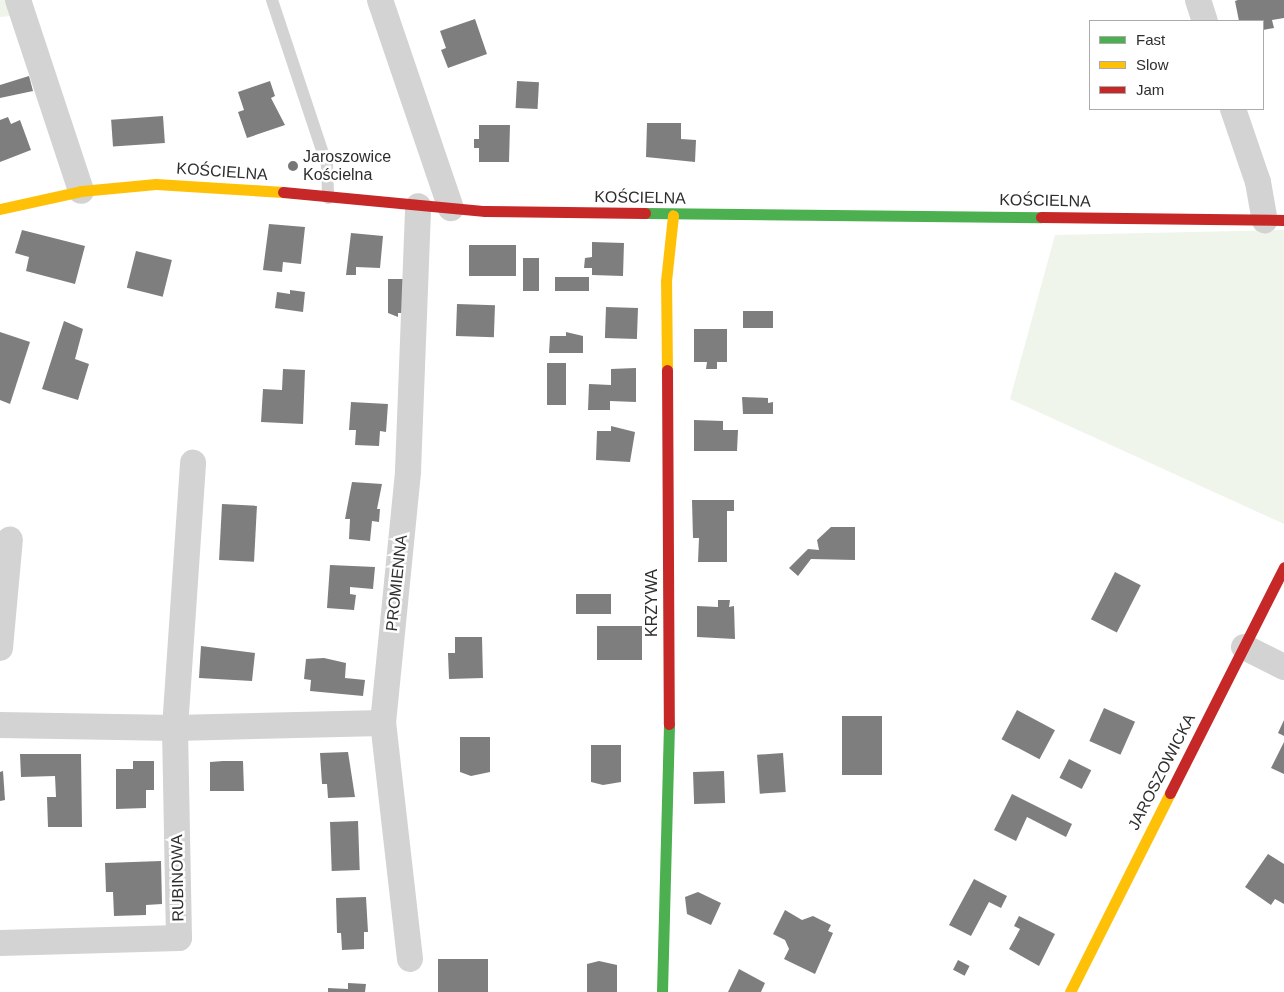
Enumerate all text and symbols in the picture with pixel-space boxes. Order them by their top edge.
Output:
legend [1089,20,1264,110]
text: Fast [1136,31,1165,48]
text: Slow [1136,56,1169,73]
text: Jam [1136,81,1164,98]
place label: Jaroszowice Kościelna [303,147,391,185]
street label: KOŚCIELNA [176,159,268,185]
marker: Jaroszowice Kościelna [287,160,299,172]
street label: KOŚCIELNA [594,188,686,208]
street label: KOŚCIELNA [999,191,1091,211]
street label: PROMIENNA [382,534,412,632]
street label: KRZYWA [642,569,662,637]
street label: JAROSZOWICKA [1124,711,1200,833]
street label: RUBINOWA [168,834,188,922]

